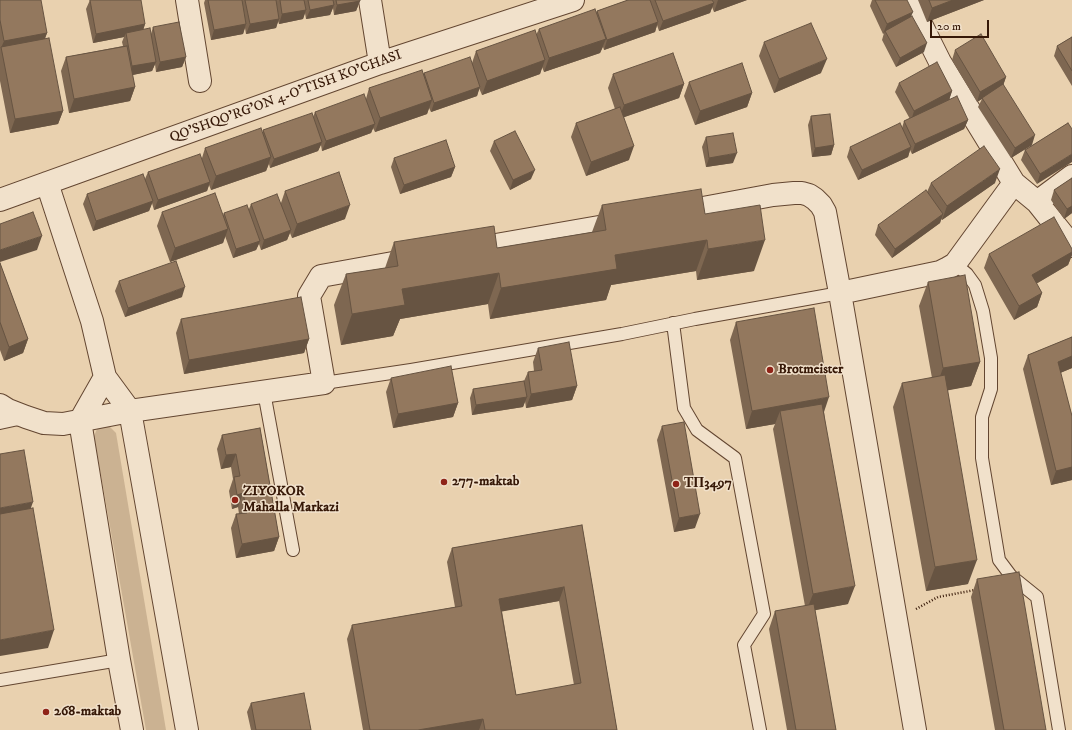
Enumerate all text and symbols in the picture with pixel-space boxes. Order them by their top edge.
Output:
scale bar [932,12,991,38]
text: 20 m [937,19,961,34]
street label: QO'SHQO'RG'ON 4-O'TISH KO'CHASI [168,47,404,147]
place label: Brotmeister [778,362,843,378]
marker: Brotmeister [765,365,775,375]
place label: 277-maktab [452,474,519,490]
place label: ТП3497 [684,476,732,492]
marker: 277-maktab [439,477,449,487]
marker: ТП3497 [671,479,681,489]
place label: ZIYOKOR Mahalla Markazi [243,484,339,516]
marker: ZIYOKOR Mahalla Markazi [230,495,240,505]
place label: 268-maktab [54,704,121,720]
marker: 268-maktab [41,707,51,717]

